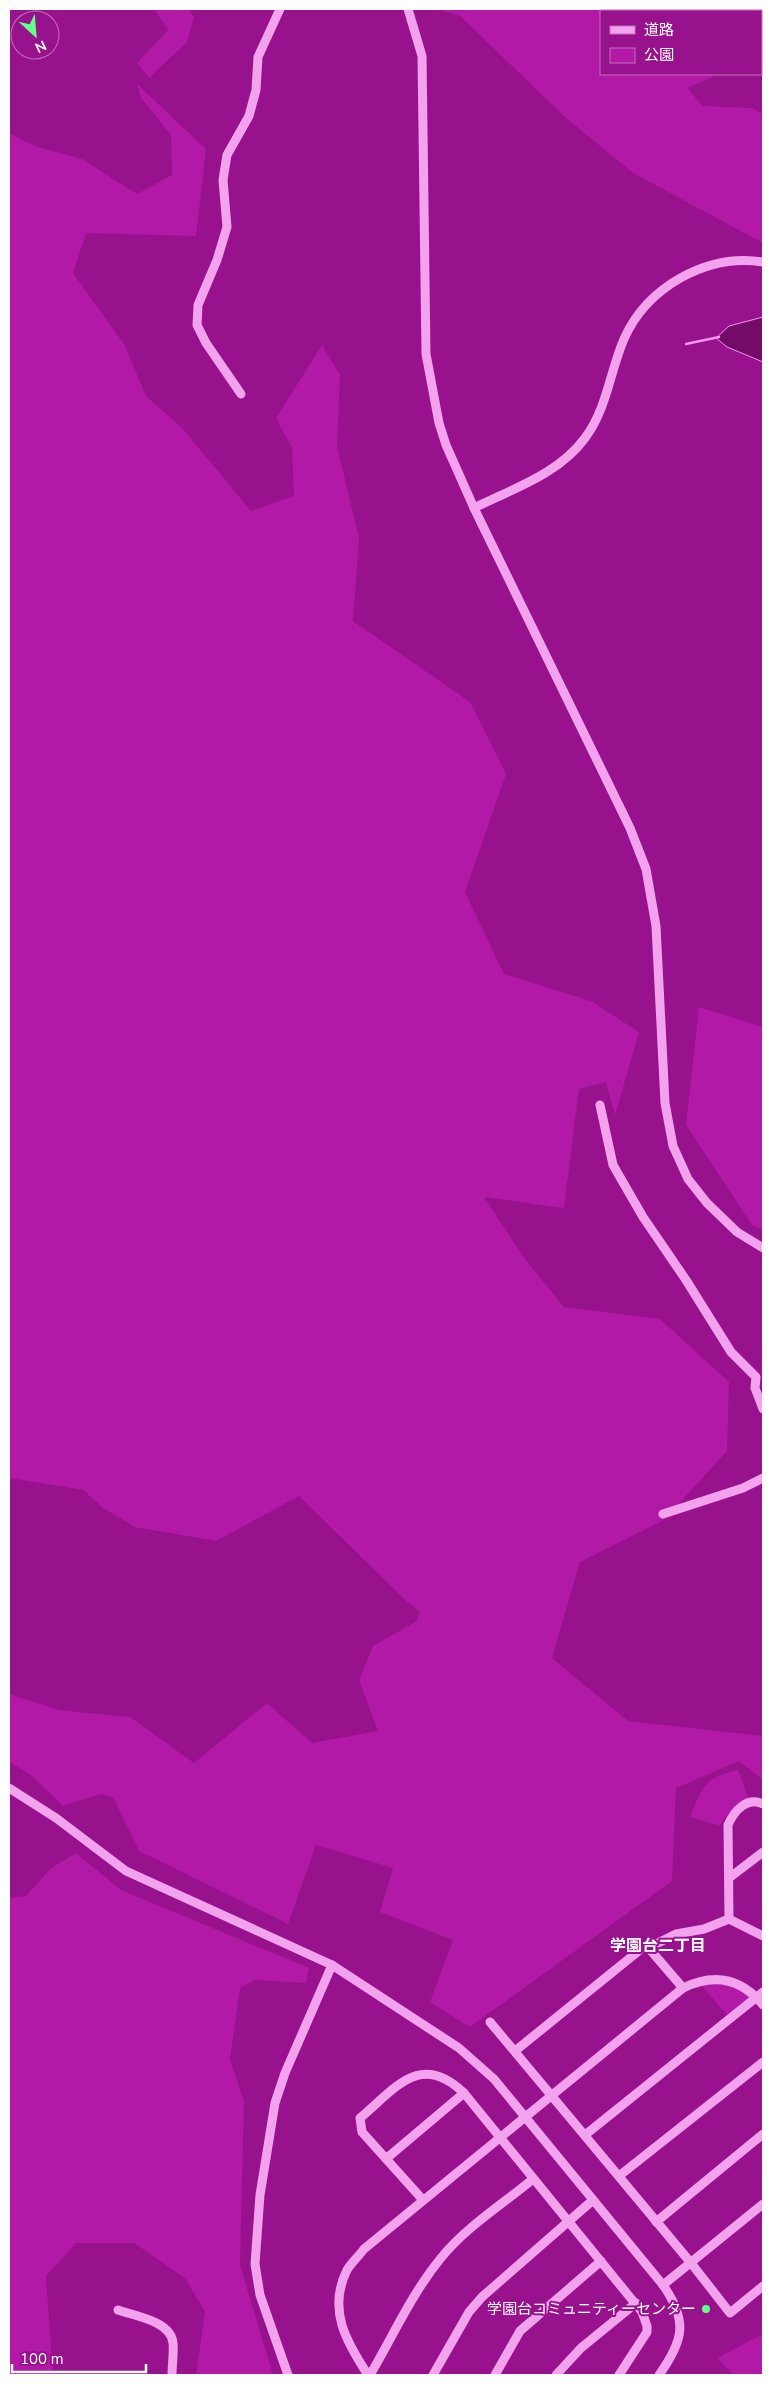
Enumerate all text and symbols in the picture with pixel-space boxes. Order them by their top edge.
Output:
north arrow [10,10,60,60]
legend [600,10,762,75]
text: 道路 [644,20,674,40]
text: N [32,35,49,57]
text: 公園 [644,45,674,65]
district label: 学園台二丁目 [610,1935,706,1957]
place label: 学園台コミュニティーセンター [487,2299,696,2319]
marker: 学園台コミュニティーセンター [700,2303,712,2315]
scale bar [12,2342,146,2374]
text: 100 m [20,2349,64,2369]

